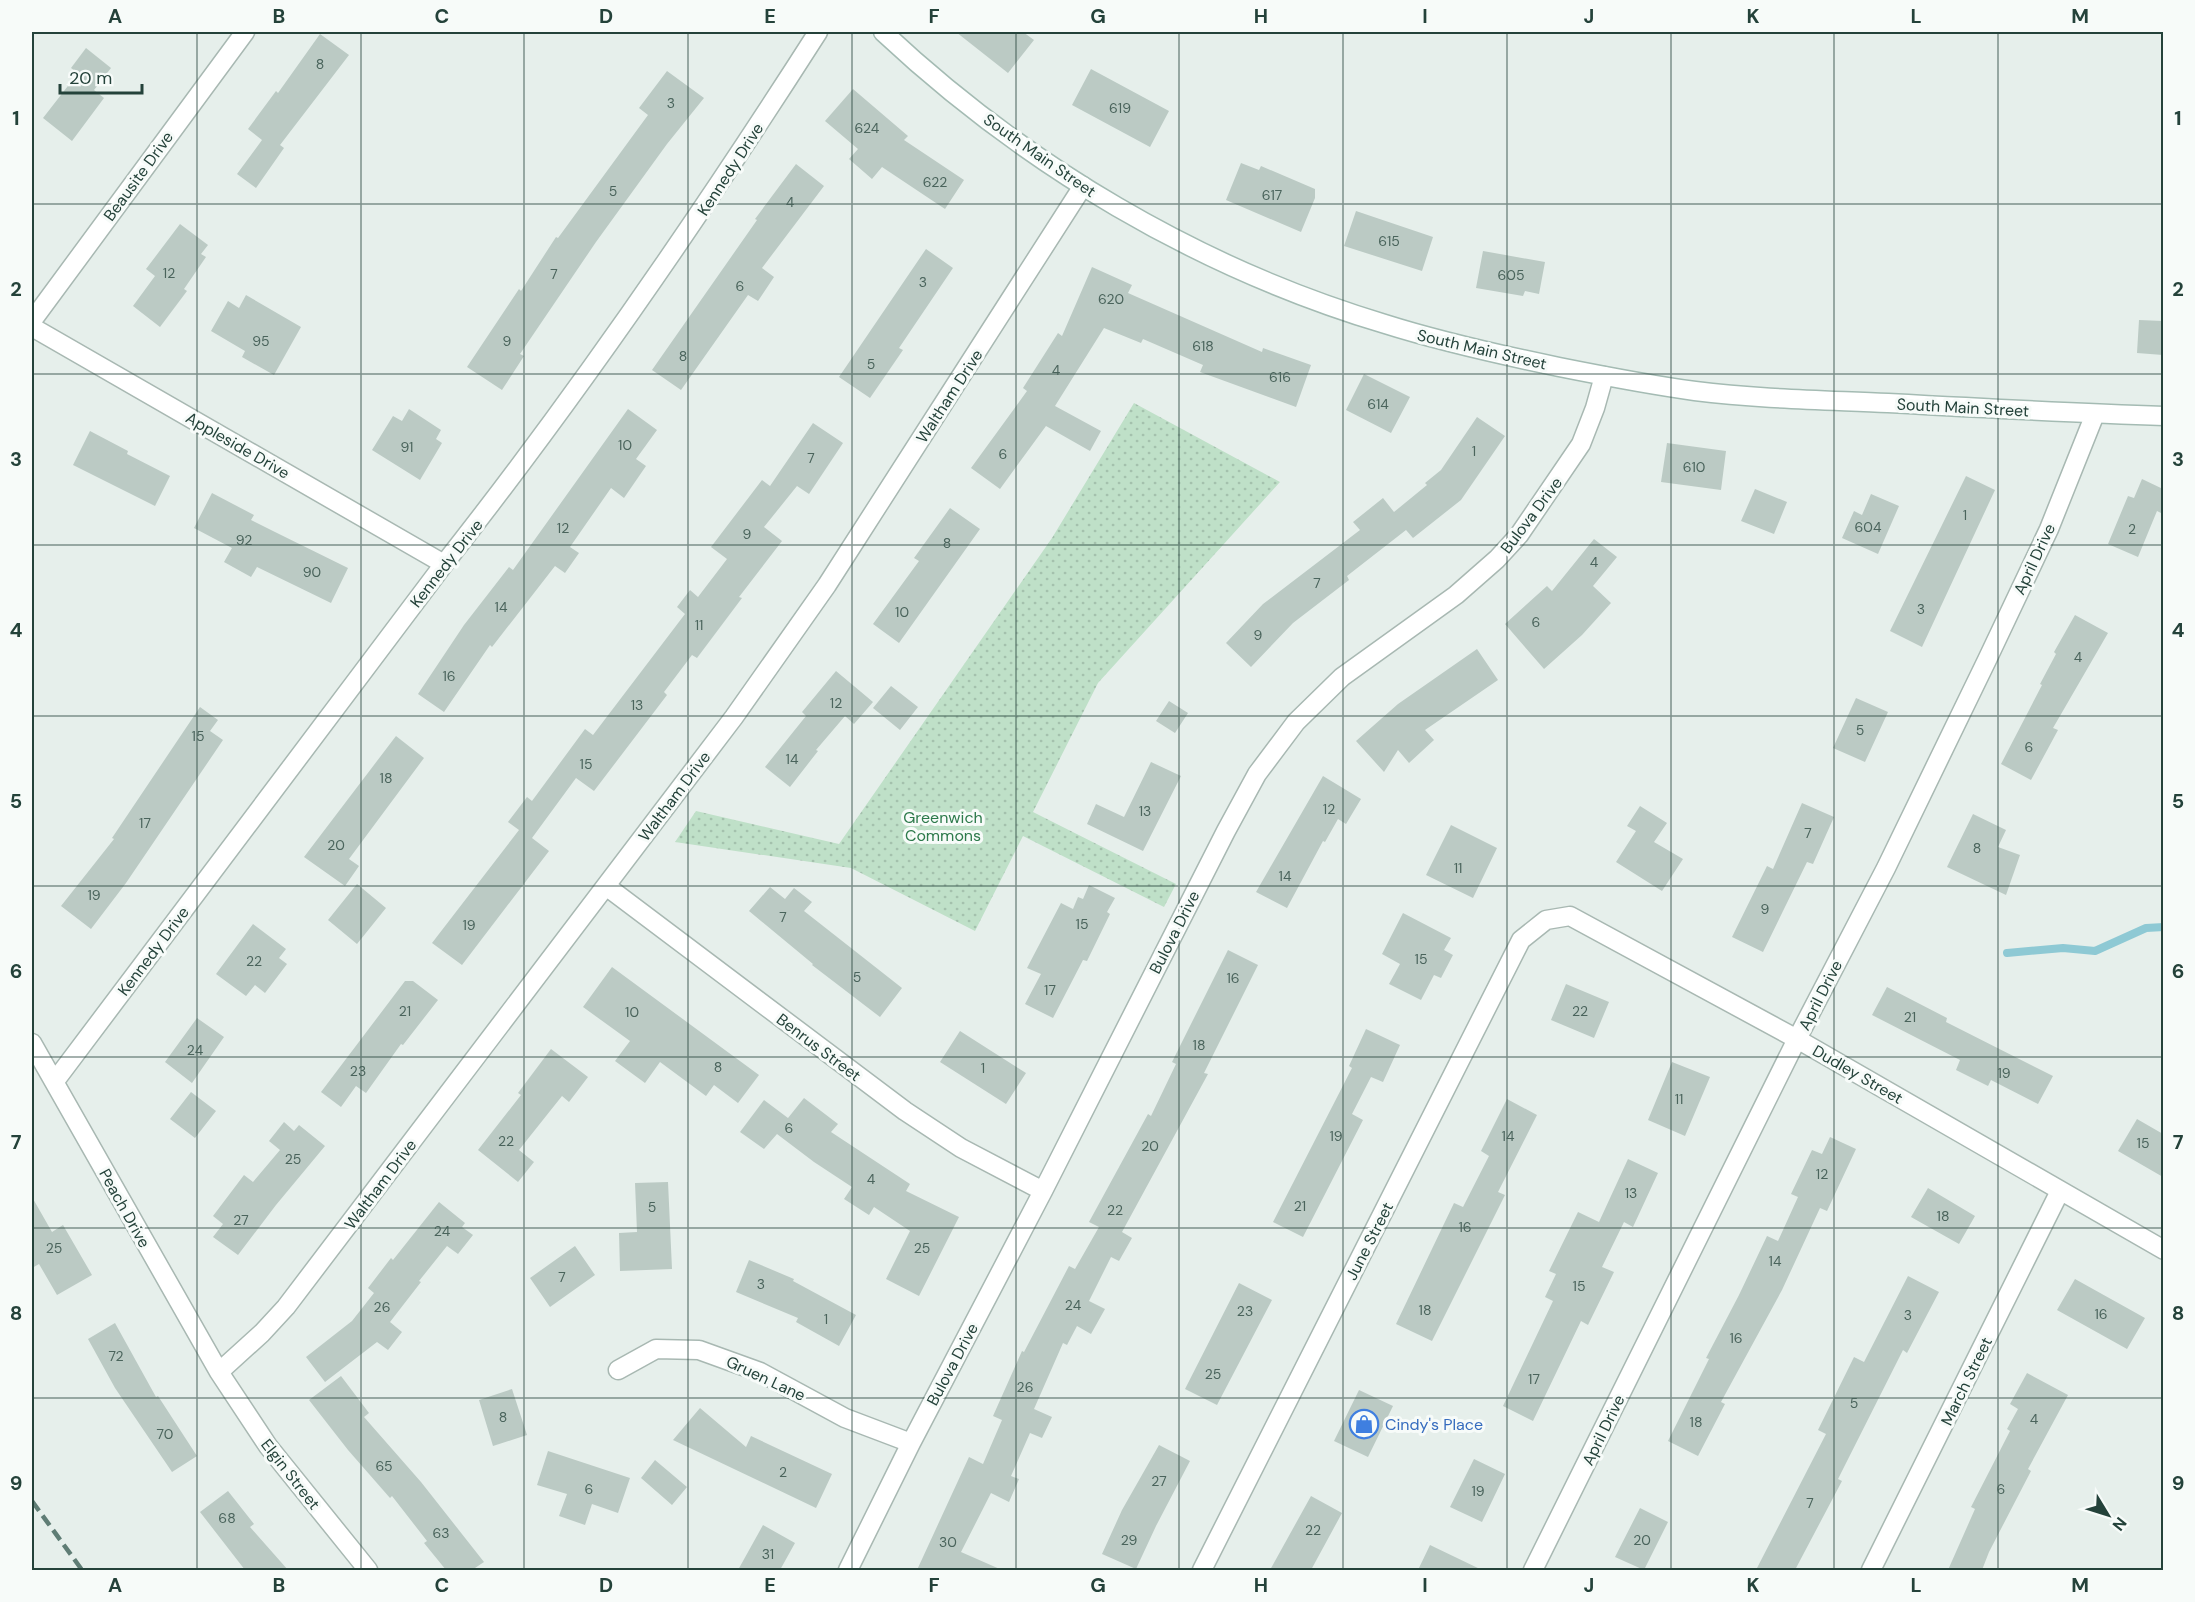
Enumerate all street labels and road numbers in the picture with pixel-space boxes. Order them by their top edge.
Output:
street label: South Main Street [979,109,1100,202]
street label: Kennedy Drive [693,119,768,220]
street label: Beausite Drive [99,127,178,225]
street label: South Main Street [1415,324,1549,375]
street label: Waltham Drive [911,345,988,447]
street label: South Main Street [1896,394,2030,421]
street label: Appleside Drive [182,407,293,484]
street label: Bulova Drive [1496,473,1567,558]
street label: Kennedy Drive [405,515,487,612]
street label: April Drive [2009,520,2060,598]
street label: Waltham Drive [634,747,715,846]
street label: Bulova Drive [1145,887,1204,977]
street label: Kennedy Drive [113,902,194,1000]
street label: April Drive [1794,957,1847,1034]
street label: Benrus Street [772,1009,865,1086]
street label: Dudley Street [1809,1040,1907,1109]
street label: Waltham Drive [340,1135,421,1234]
street label: Peach Drive [94,1165,155,1251]
street label: June Street [1341,1199,1398,1284]
street label: Bulova Drive [922,1319,983,1409]
street label: March Street [1936,1334,1997,1429]
street label: Gruen Lane [723,1351,809,1406]
street label: April Drive [1577,1391,1630,1469]
street label: Elgin Street [256,1435,325,1514]

